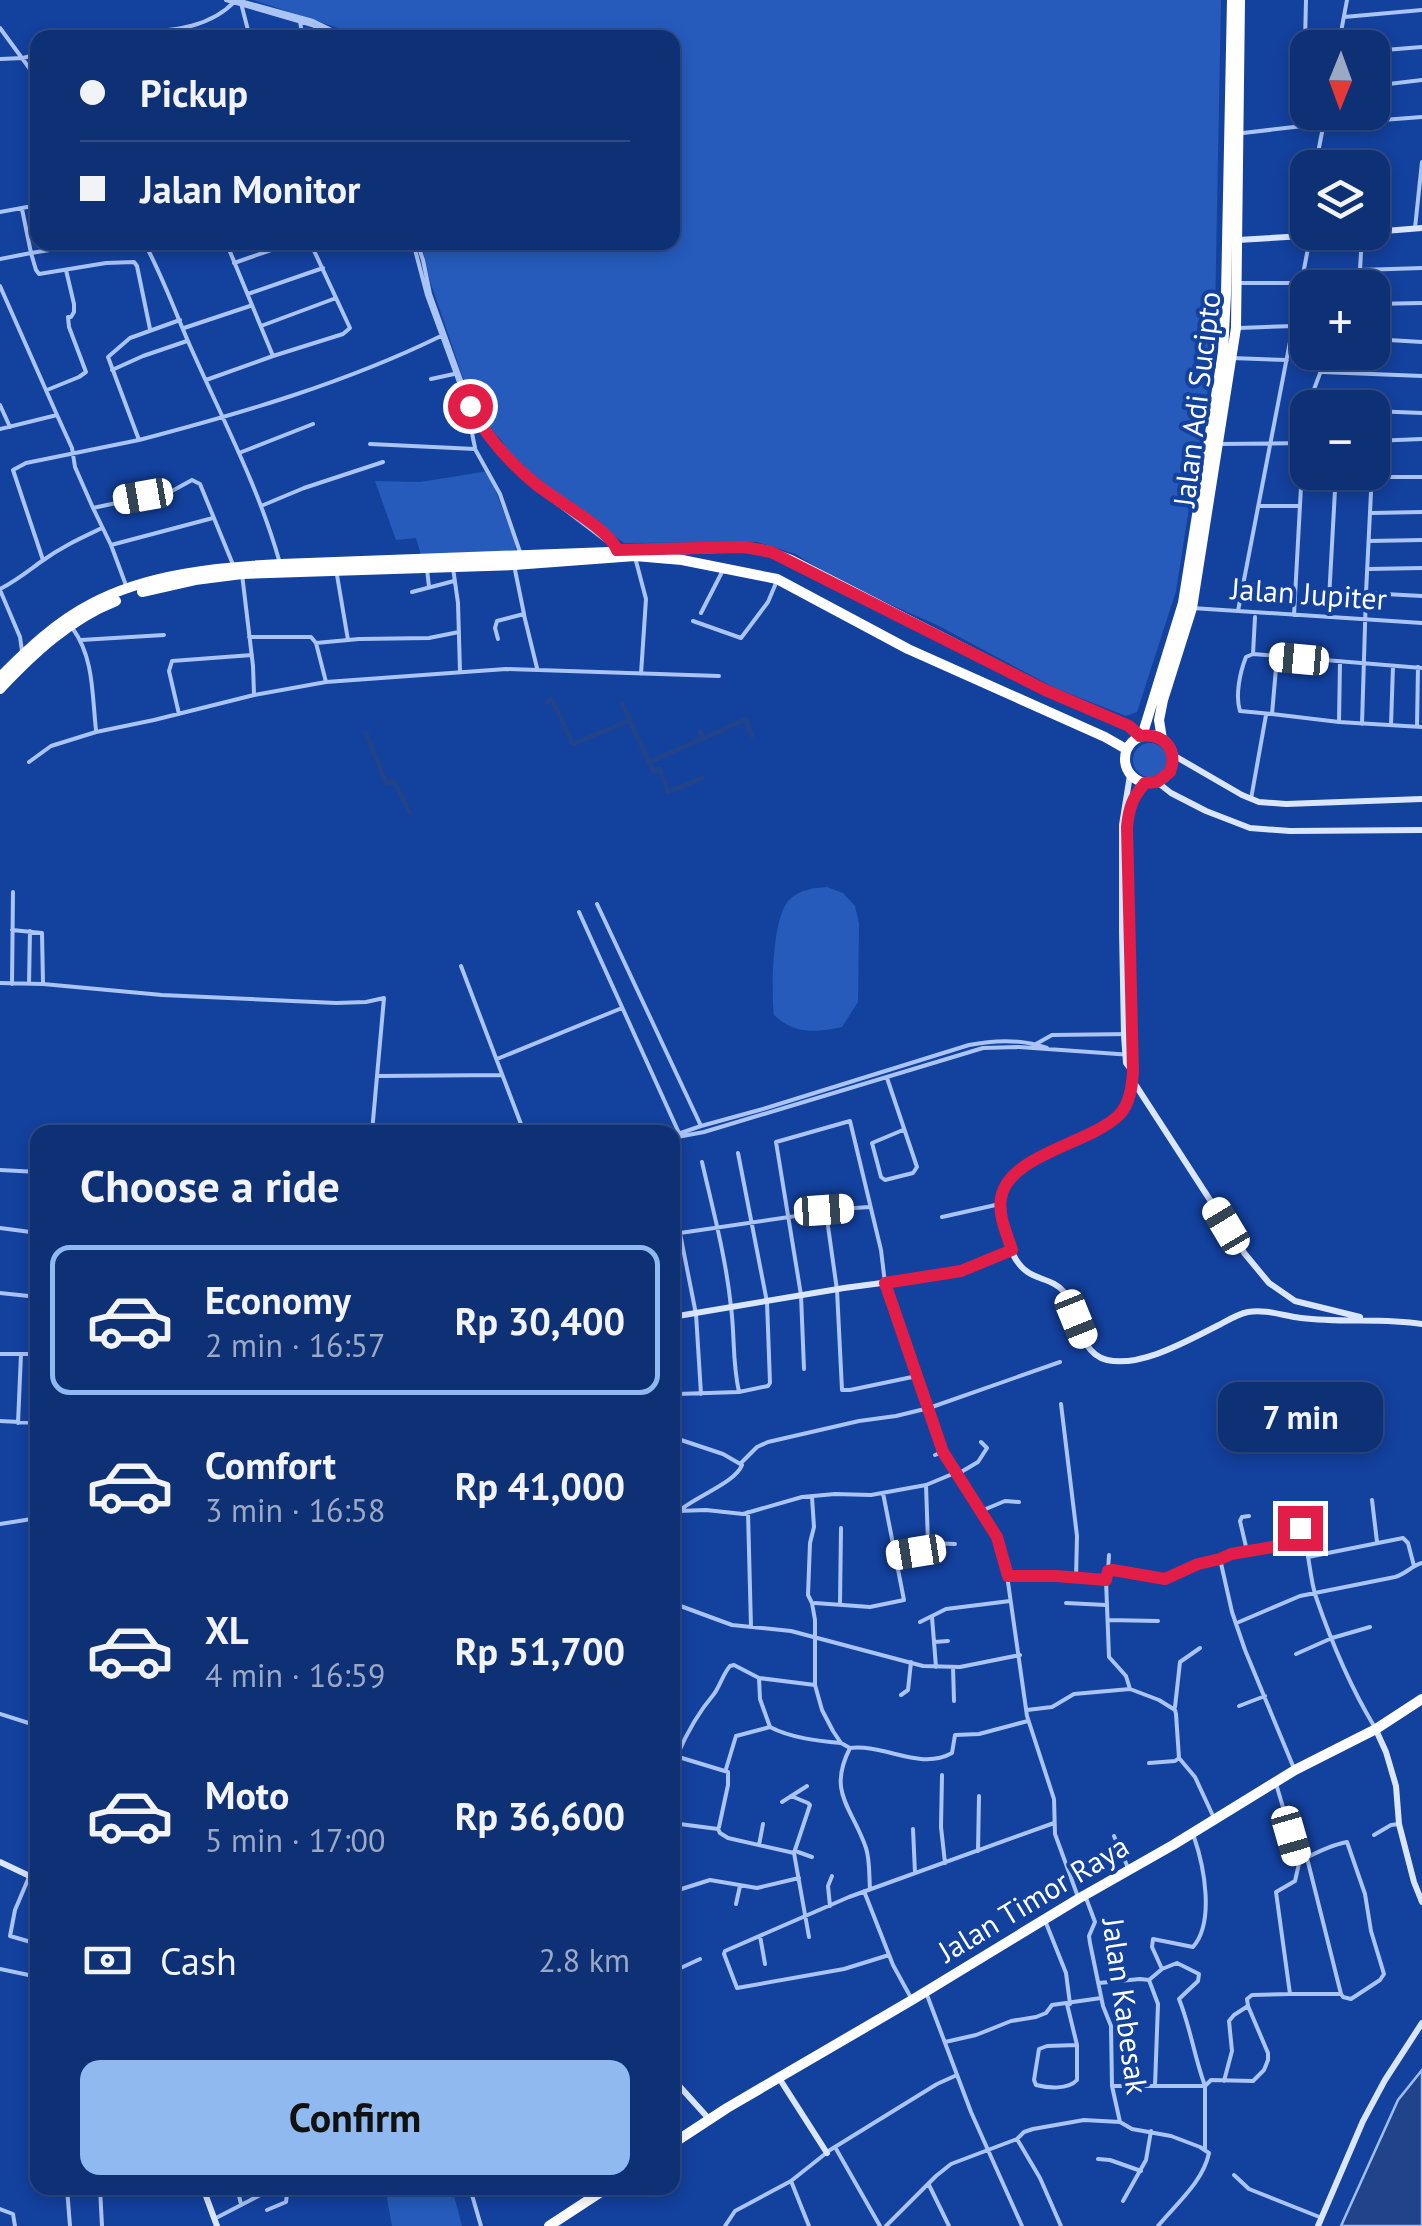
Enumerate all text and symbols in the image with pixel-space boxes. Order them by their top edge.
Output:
north arrow [1290,30,1390,130]
map controls [1290,30,1390,490]
text: Pickup [140,68,248,117]
button: layers [1290,150,1390,250]
text: Jalan Monitor [140,164,360,213]
button: + [1290,270,1390,370]
street label: Jalan Adi Sucipto [1163,289,1229,511]
route start [448,384,493,429]
button: − [1290,390,1390,490]
car [111,476,175,516]
street label: Jalan Jupiter [1228,568,1388,618]
car [1268,641,1330,677]
text: Choose a ride [80,1156,340,1214]
car [793,1193,855,1227]
car [1198,1193,1254,1259]
icon: car [85,1275,175,1365]
text: Economy [205,1275,351,1324]
car [1051,1286,1101,1352]
text: Rp 30,400 [455,1296,625,1345]
text: 2 min · 16:57 [205,1324,385,1366]
callout: 7 min [1218,1383,1382,1453]
text: 7 min [1262,1396,1339,1438]
icon: car [85,1440,175,1530]
text: Comfort [205,1440,336,1489]
text: Rp 41,000 [455,1461,625,1510]
text: 3 min · 16:58 [205,1489,385,1531]
route end [1278,1506,1323,1551]
car [884,1532,948,1572]
icon: car [85,1605,175,1695]
text: XL [205,1605,249,1654]
text: Rp 51,700 [455,1626,625,1675]
text: 4 min · 16:59 [205,1654,385,1696]
icon: car [85,1770,175,1860]
text: Moto [205,1770,289,1819]
text: Rp 36,600 [455,1791,625,1840]
car [1268,1803,1314,1869]
text: 5 min · 17:00 [205,1819,385,1861]
street label: Jalan Timor Raya [929,1826,1135,1971]
street label: Jalan Kabesak [1094,1913,1158,2097]
icon: cash [80,1933,135,1988]
text: Cash [160,1936,237,1985]
text: 2.8 km [538,1939,630,1981]
button: Confirm [80,2060,630,2175]

